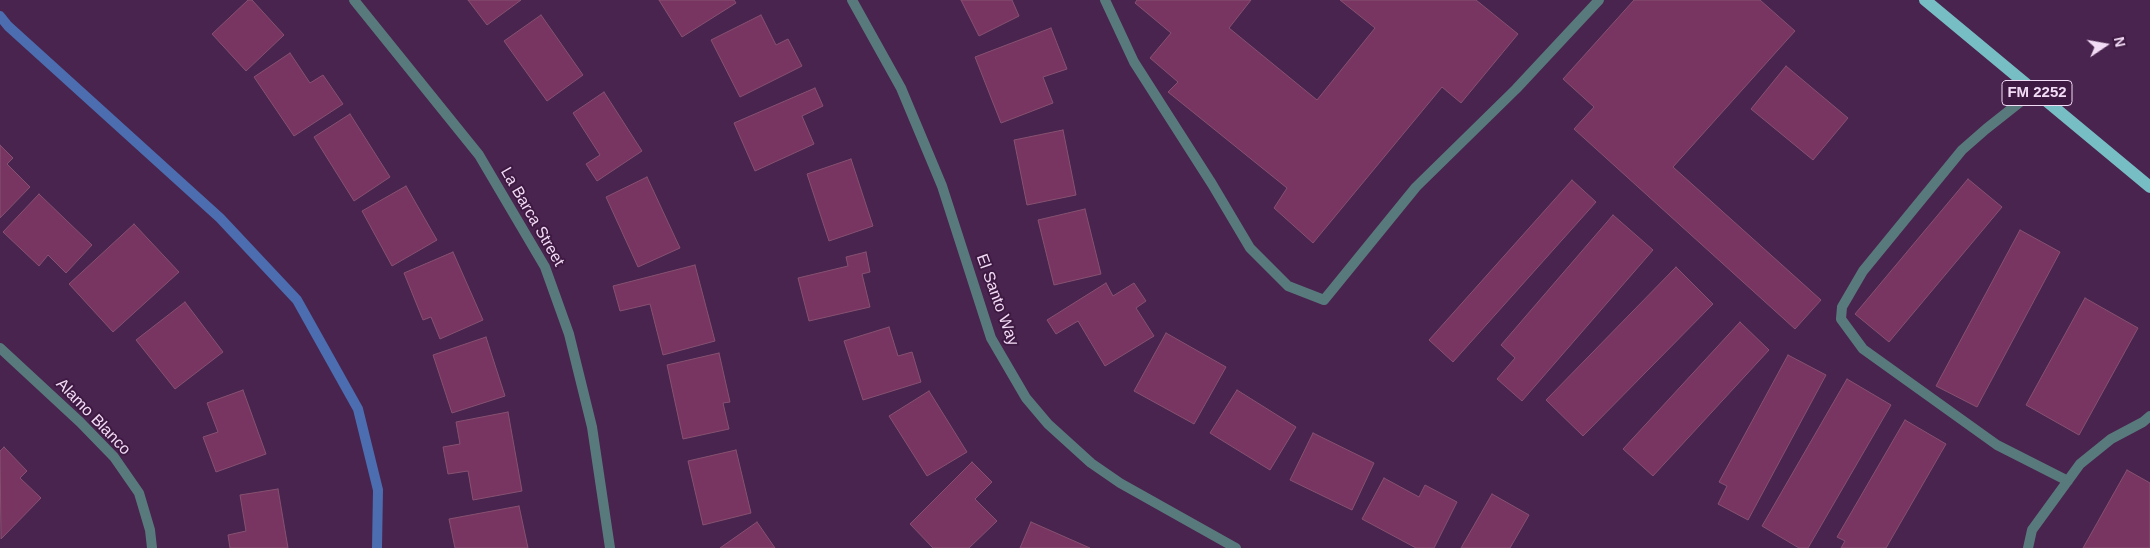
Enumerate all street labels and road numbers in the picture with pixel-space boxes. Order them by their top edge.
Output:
road number: FM 2252 [2002,80,2072,106]
street label: La Barca Street [496,164,568,270]
street label: El Santo Way [972,251,1022,349]
street label: Alamo Blanco [52,375,134,459]

